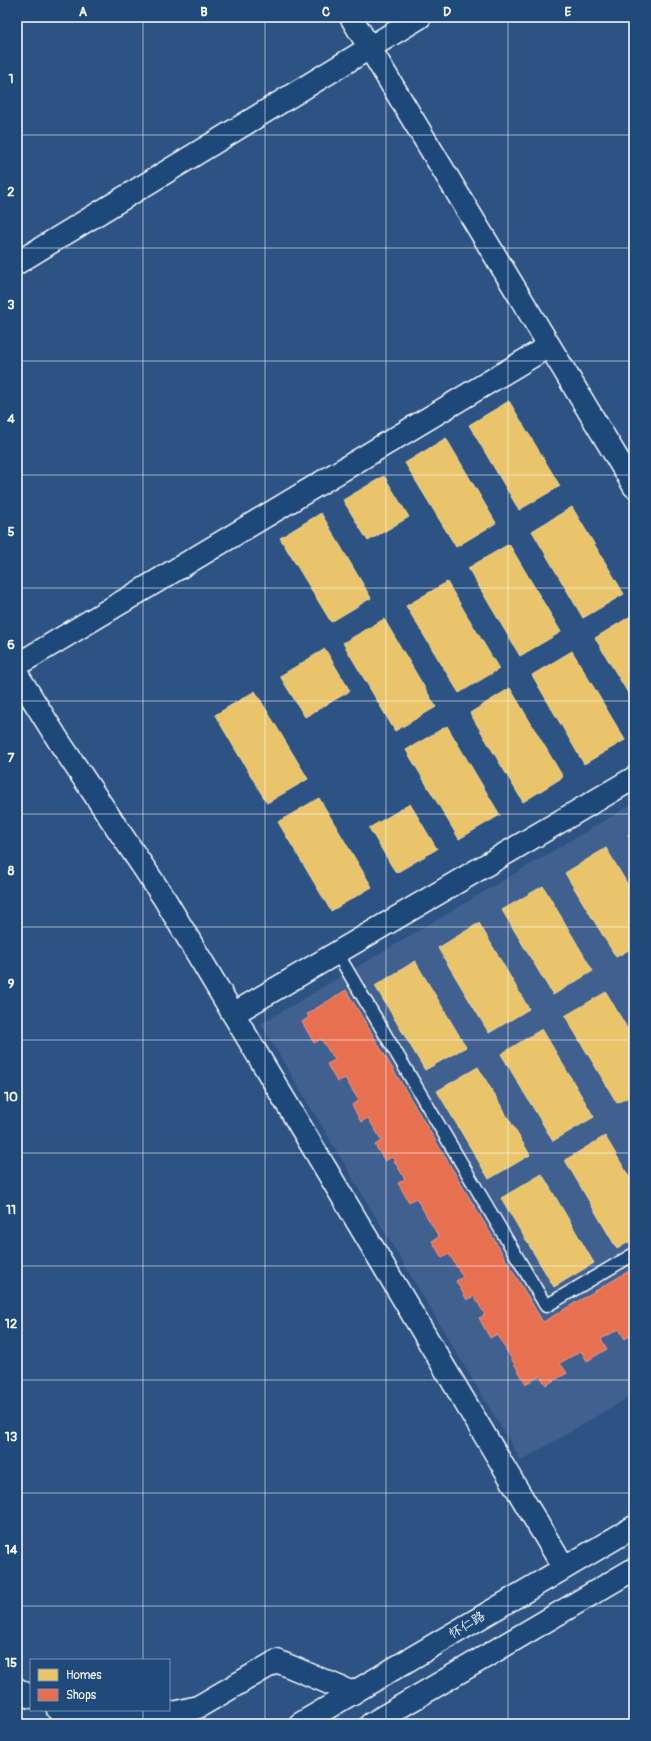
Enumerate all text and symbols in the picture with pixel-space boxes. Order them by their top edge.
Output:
text: A [79,4,88,20]
text: B [200,4,208,20]
text: C [322,4,330,20]
text: D [443,4,451,20]
text: E [565,4,572,20]
text: 1 [8,71,14,87]
text: 2 [7,184,15,200]
text: 3 [7,297,15,313]
text: 4 [7,411,15,427]
text: 5 [7,524,15,540]
text: 6 [7,637,15,653]
text: 7 [8,750,15,766]
text: 8 [8,863,15,879]
text: 9 [8,976,15,992]
text: 10 [4,1089,18,1105]
text: 11 [6,1202,16,1218]
text: 12 [5,1316,17,1332]
text: 13 [5,1429,17,1445]
text: 14 [5,1542,18,1558]
street label: 怀仁路 [446,1608,488,1642]
text: 15 [5,1655,17,1671]
legend [30,1659,170,1711]
text: Homes [66,1668,102,1683]
text: Shops [66,1688,97,1703]

